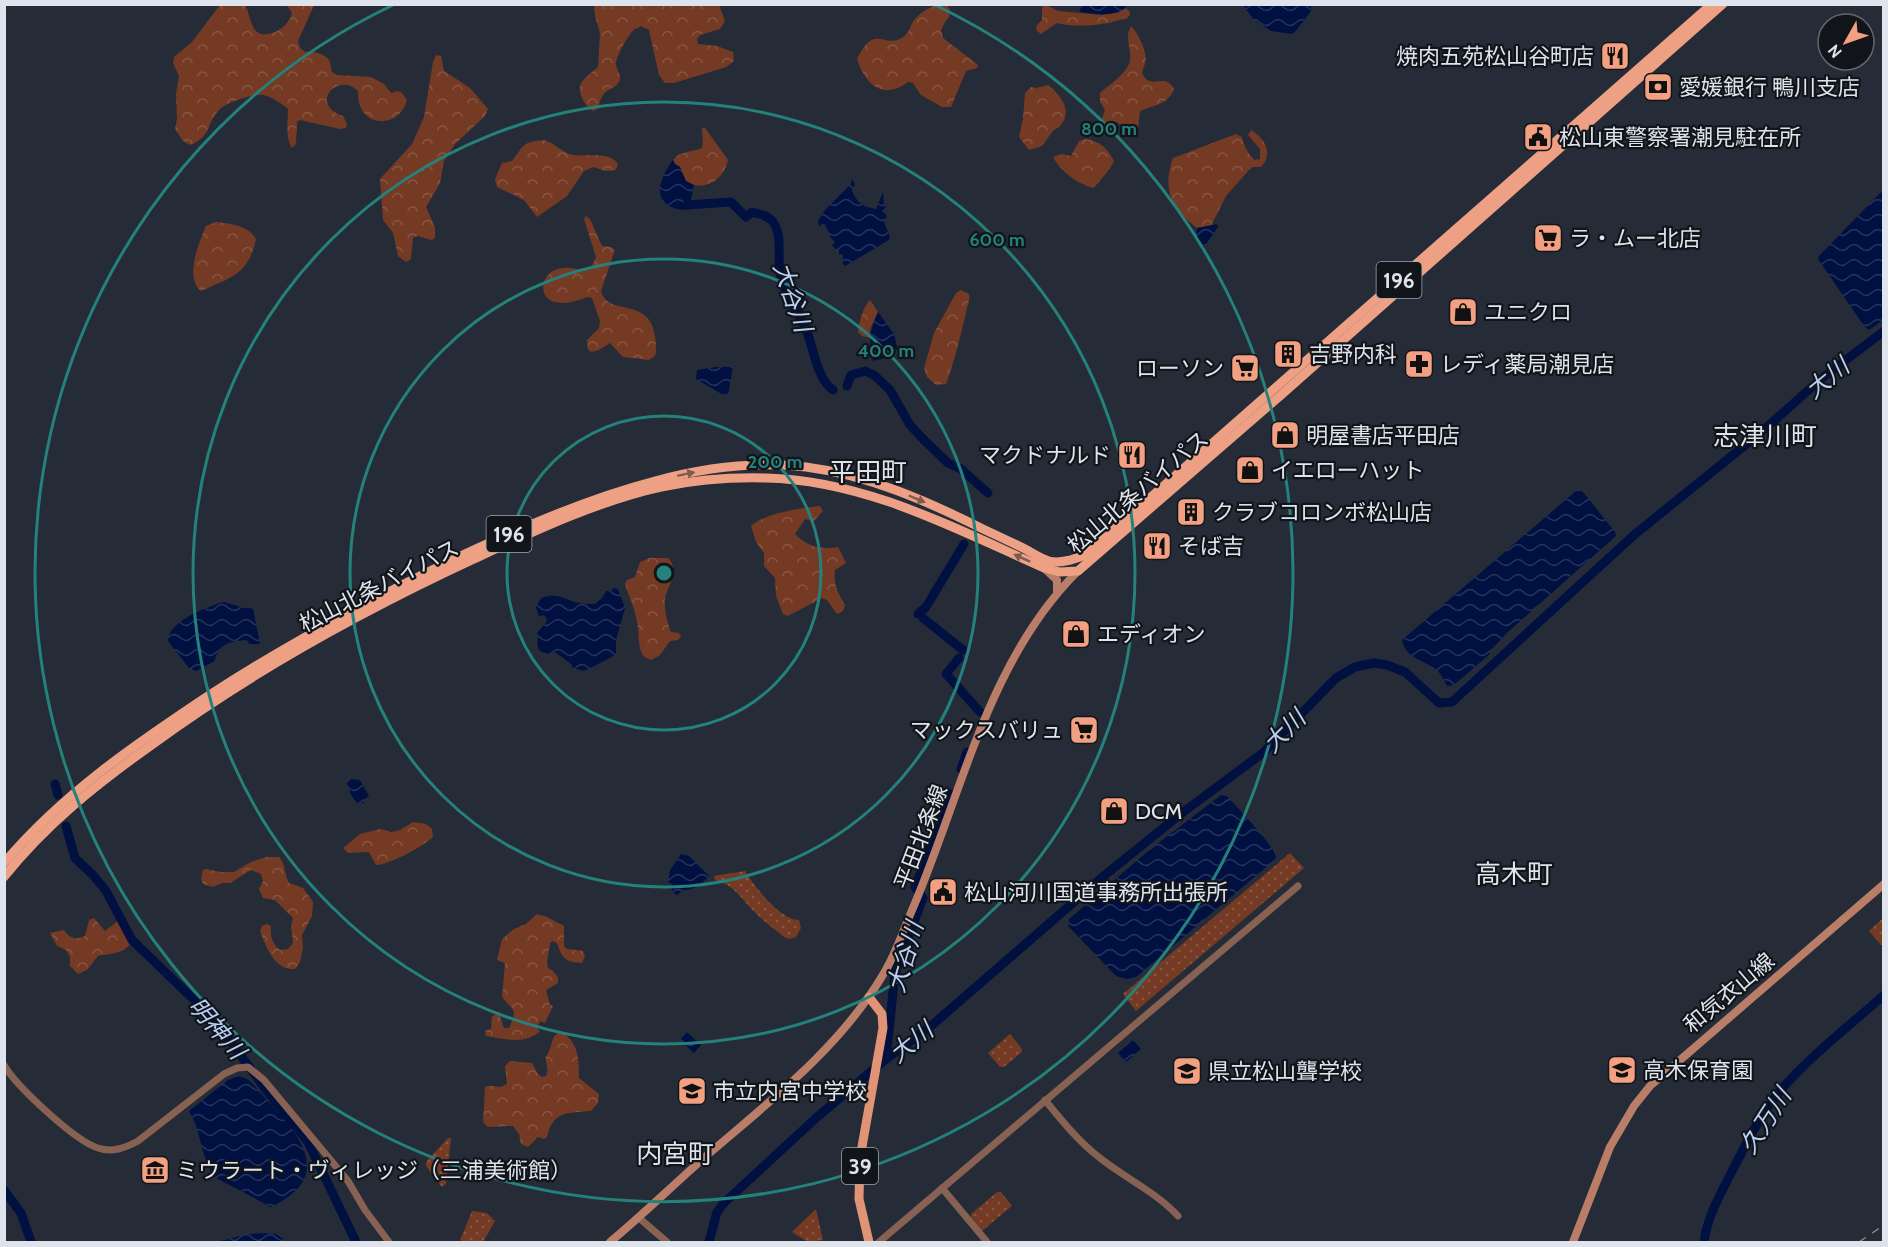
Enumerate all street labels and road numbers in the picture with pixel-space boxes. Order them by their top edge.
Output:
road number: 196 [1376,262,1422,298]
street label: 松山北条バイパス [1062,425,1214,559]
road number: 196 [486,516,532,552]
street label: 松山北条バイパス [295,534,463,638]
street label: 平田北条線 [889,781,953,893]
street label: 和気衣山線 [1678,947,1780,1039]
road number: 39 [842,1148,878,1184]

